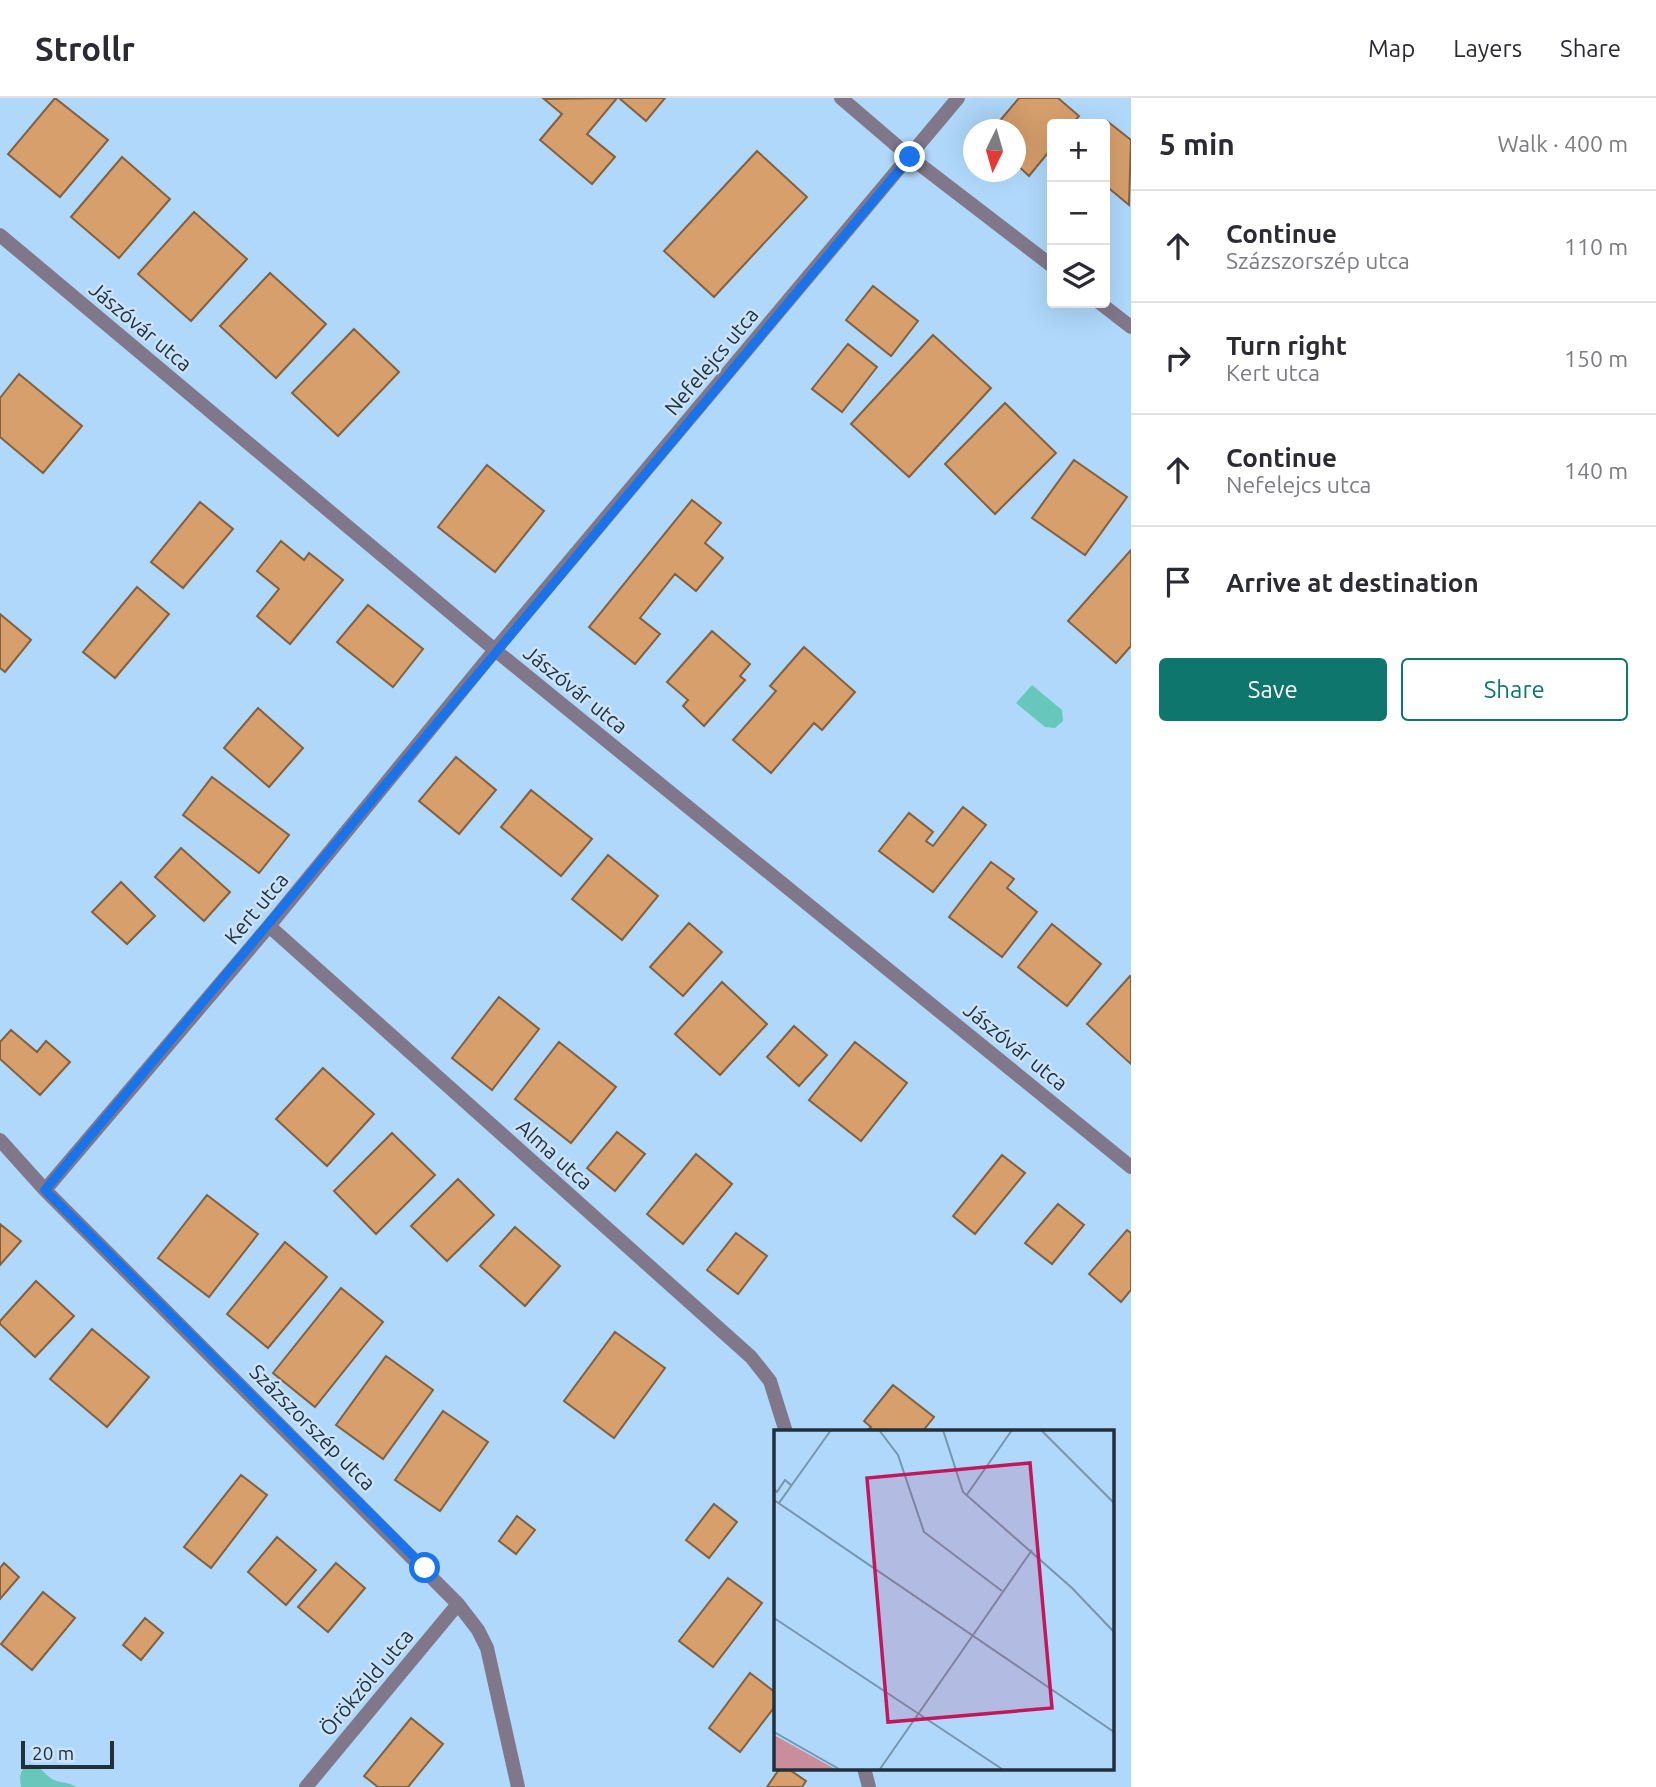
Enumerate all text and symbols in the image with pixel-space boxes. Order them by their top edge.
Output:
text: Strollr [35,30,135,67]
text: Map [1368,35,1415,62]
text: Layers [1453,35,1522,62]
text: Share [1560,35,1621,62]
north arrow [963,119,1026,182]
map controls [1047,119,1110,308]
button: + [1047,119,1110,182]
text: 5 min [1159,127,1235,161]
text: Walk · 400 m [1497,131,1628,156]
route end [894,141,925,172]
button: − [1047,182,1110,245]
text: Continue [1226,219,1337,248]
icon: ahead [1159,227,1197,265]
text: 110 m [1564,234,1628,259]
button: layers [1047,245,1110,308]
text: Százszorszép utca [1226,248,1410,273]
street label: Jászóvár utca [85,276,197,376]
street label: Nefelejcs utca [659,302,763,420]
text: Turn right [1226,331,1347,360]
icon: right [1159,339,1197,377]
text: 150 m [1564,346,1628,371]
text: Kert utca [1226,360,1320,385]
text: Continue [1226,443,1337,472]
icon: ahead [1159,451,1197,489]
text: 140 m [1564,458,1628,483]
text: Nefelejcs utca [1226,472,1371,497]
icon: arrive [1159,563,1197,601]
text: Arrive at destination [1226,568,1479,597]
street label: Jászóvár utca [519,640,633,738]
button: Save [1159,658,1387,721]
button: Share [1401,658,1628,721]
street label: Kert utca [219,867,293,949]
street label: Jászóvár utca [959,997,1073,1095]
street label: Alma utca [512,1114,598,1194]
street label: Százszorszép utca [245,1359,381,1495]
inset map [774,1430,1114,1770]
route start [409,1552,440,1583]
street label: Örökzöld utca [314,1624,418,1740]
scale bar [21,1738,114,1770]
text: 20 m [32,1742,74,1764]

